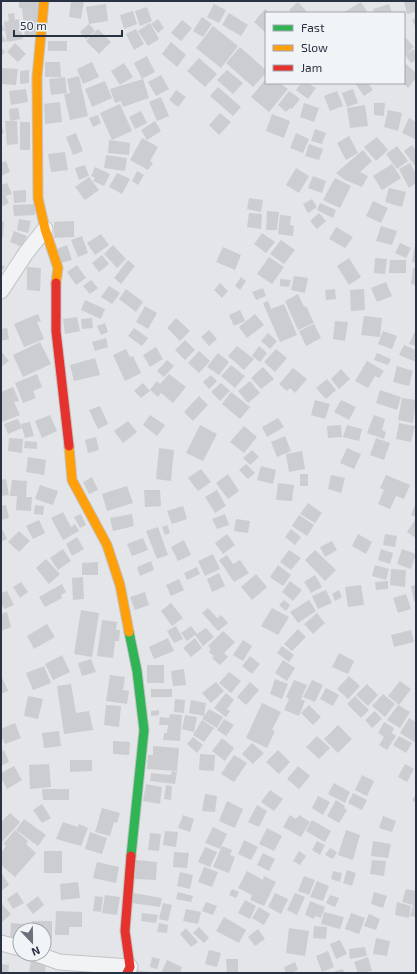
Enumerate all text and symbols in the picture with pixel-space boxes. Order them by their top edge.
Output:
scale bar [14,12,122,38]
legend [265,12,405,84]
text: 50 m [20,18,47,32]
text: Fast [301,20,325,34]
text: Slow [301,40,328,54]
text: Jam [301,60,322,74]
north arrow [12,922,52,962]
text: N [30,944,42,959]

